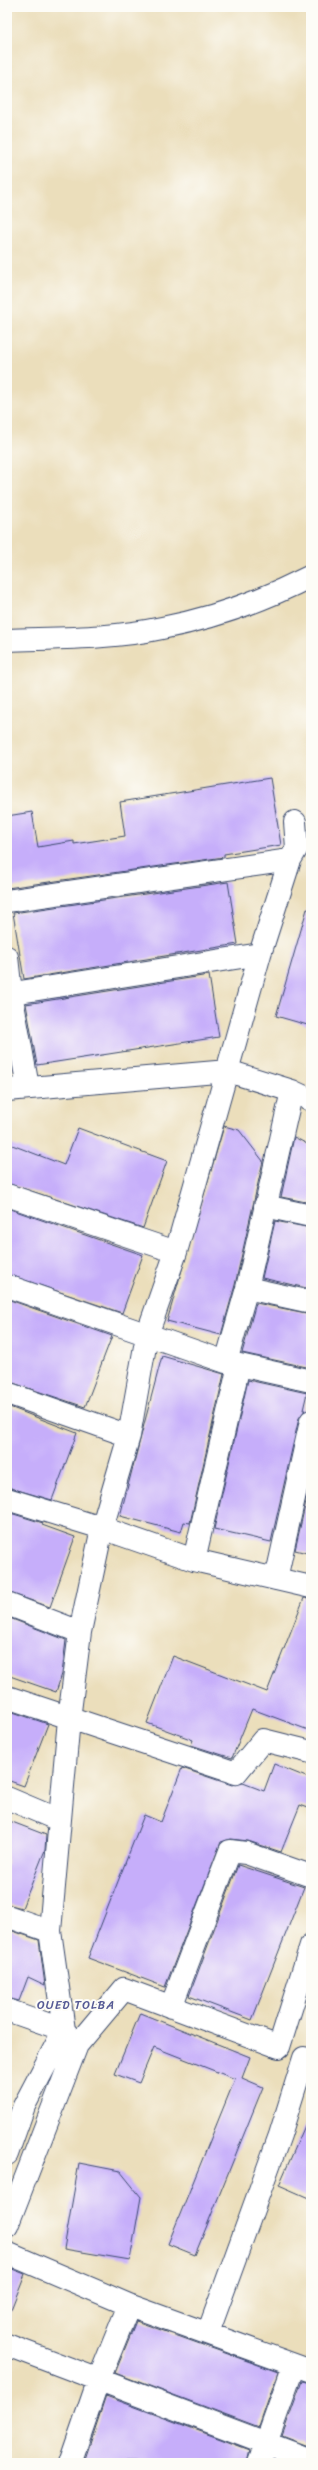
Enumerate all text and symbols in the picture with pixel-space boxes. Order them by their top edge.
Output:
district label: OUED TOLBA [37,1994,115,2016]

